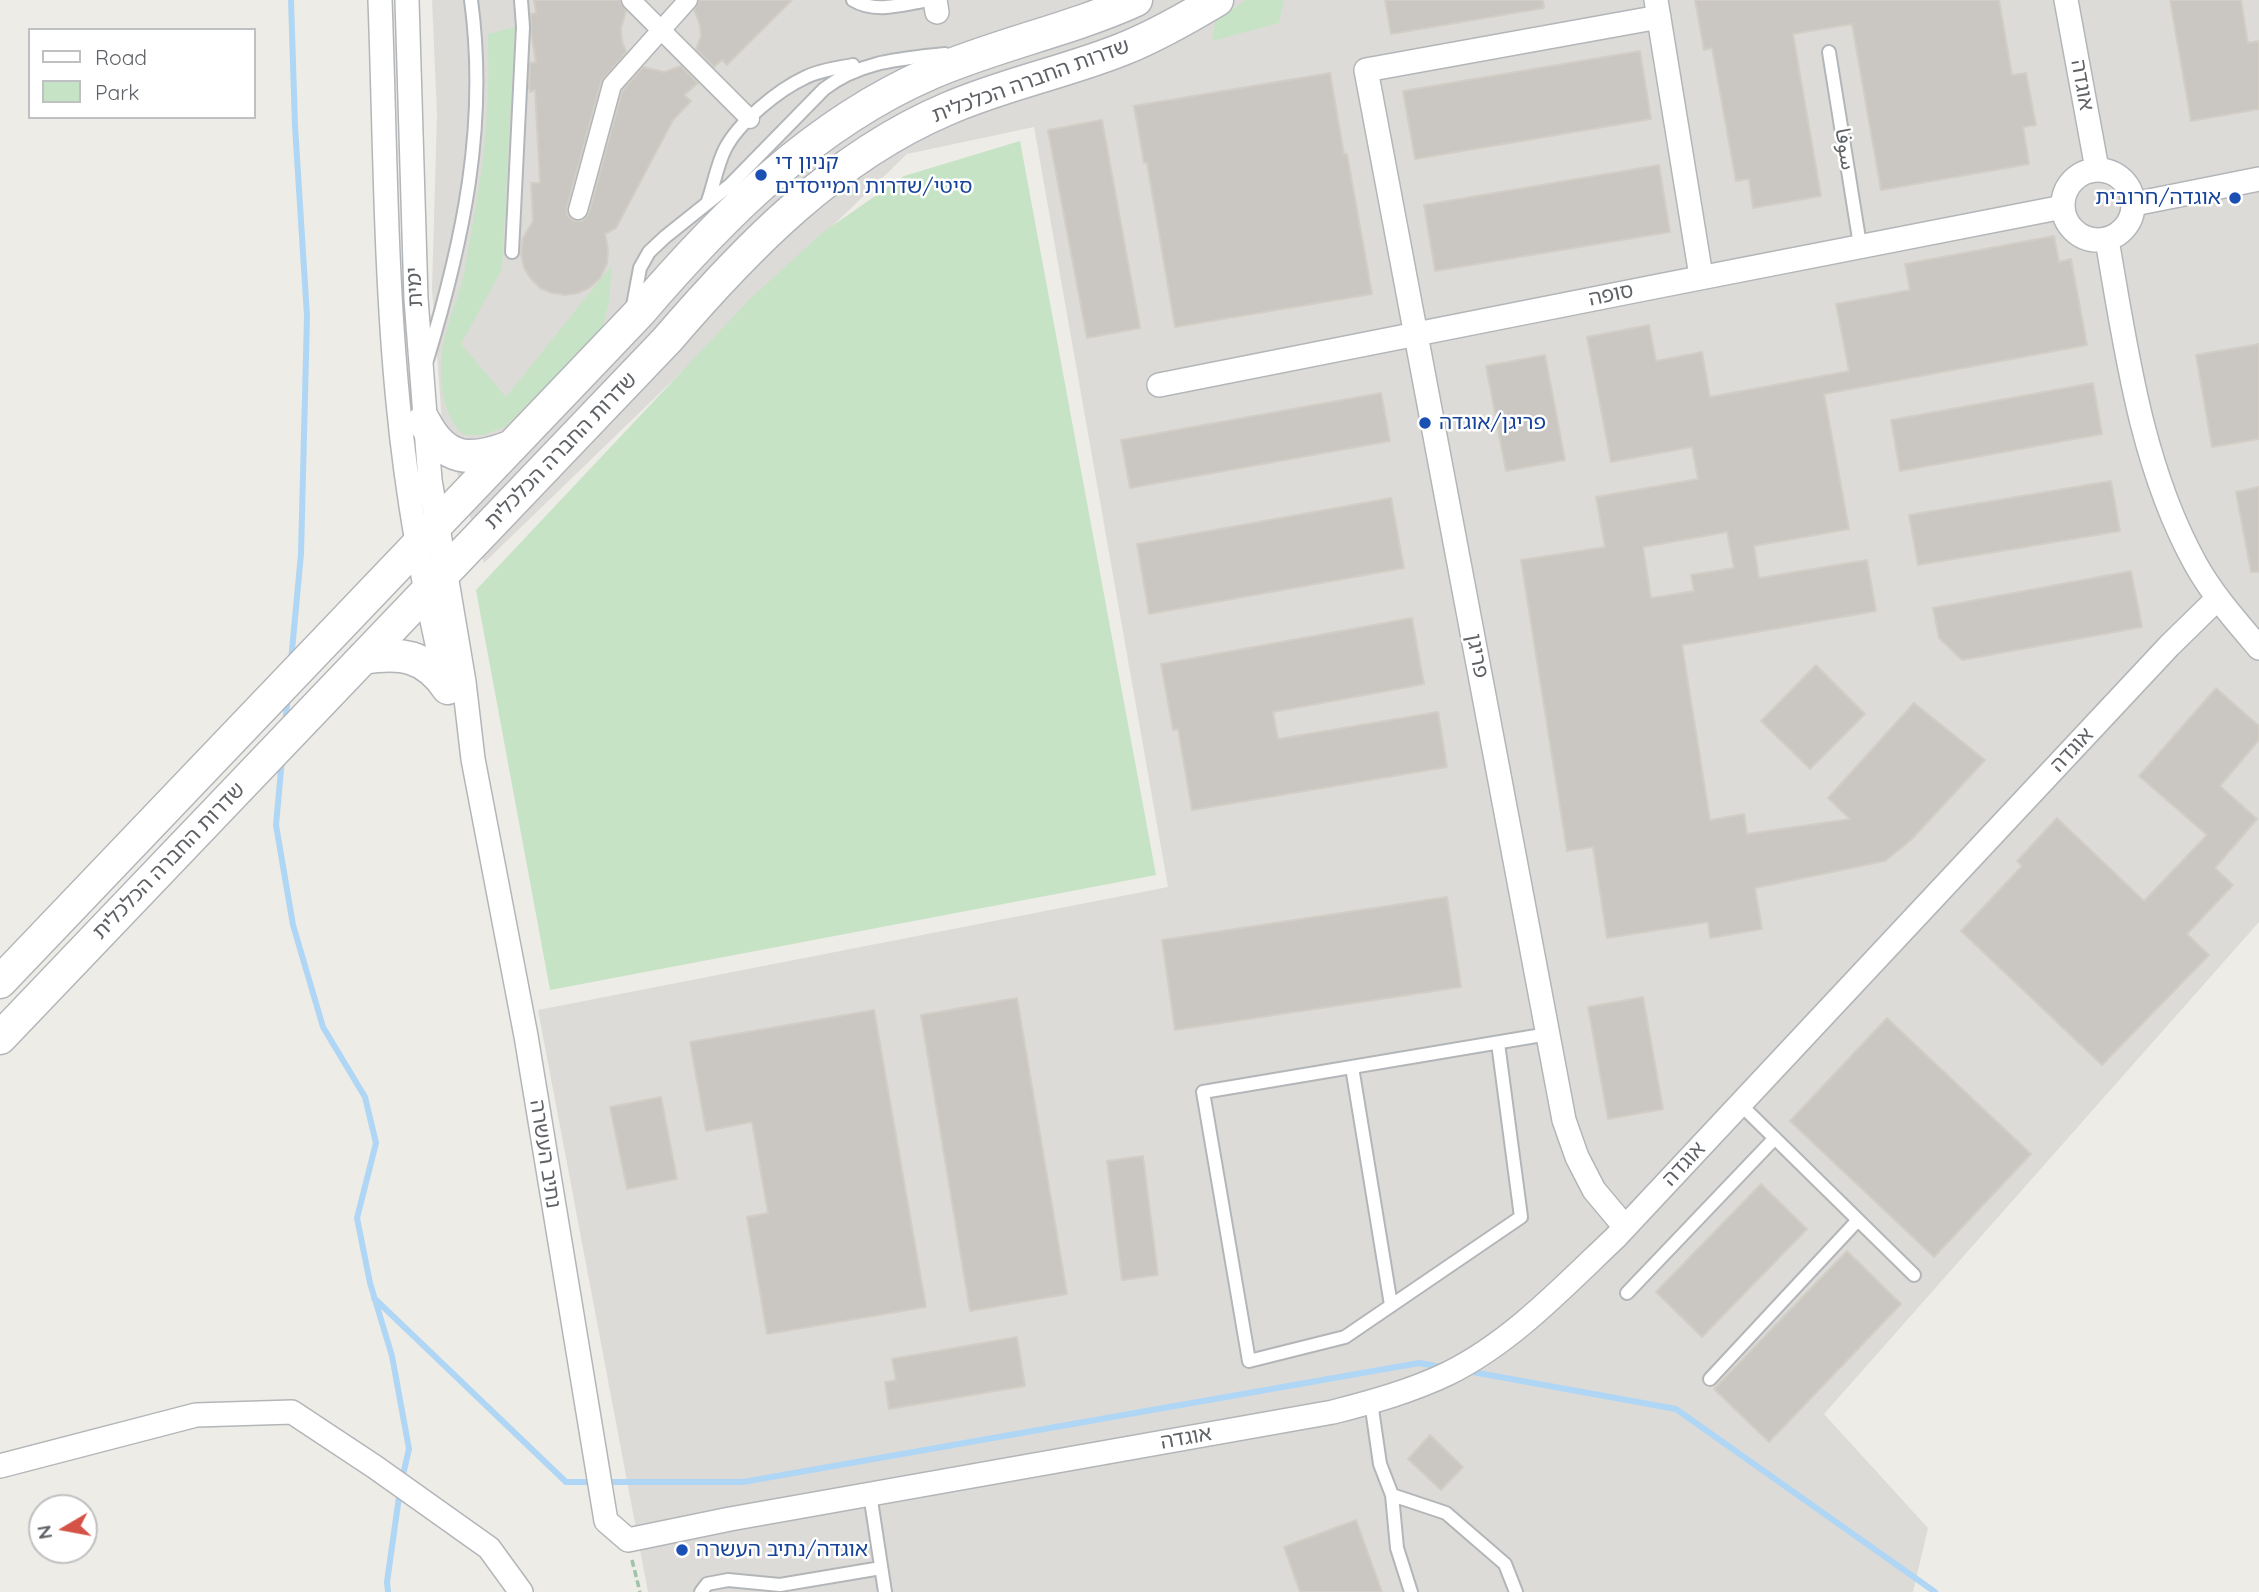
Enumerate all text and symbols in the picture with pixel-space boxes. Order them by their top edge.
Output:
legend [28,28,256,119]
street label: שדרות החברה הכלכלית [929,34,1133,128]
text: Road [95,44,147,70]
street label: אוגדה [2065,57,2099,113]
text: Park [95,79,139,105]
street label: سوفا [1829,126,1861,172]
place label: קניון די סיטי/שדרות המייסדים [775,150,972,200]
marker: קניון די סיטי/שדרות המייסדים [753,167,769,183]
place label: אוגדה/חרובית [2095,185,2221,211]
marker: אוגדה/חרובית [2227,190,2243,206]
street label: ימית [401,266,429,308]
street label: סופה [1586,278,1636,312]
street label: שדרות החברה הכלכלית [480,367,642,535]
place label: פריגן/אוגדה [1439,410,1546,436]
marker: פריגן/אוגדה [1417,415,1433,431]
street label: פריגן [1460,632,1494,680]
street label: אוגדה [2045,723,2099,777]
street label: שדרות החברה הכלכלית [88,777,250,945]
street label: נתיב העשרה [524,1098,566,1210]
street label: אוגדה [1657,1137,1711,1191]
street label: אוגדה [1158,1421,1214,1455]
north arrow [28,1494,98,1564]
text: N [31,1523,57,1541]
place label: אוגדה/נתיב העשרה [696,1537,868,1563]
marker: אוגדה/נתיב העשרה [674,1542,690,1558]

